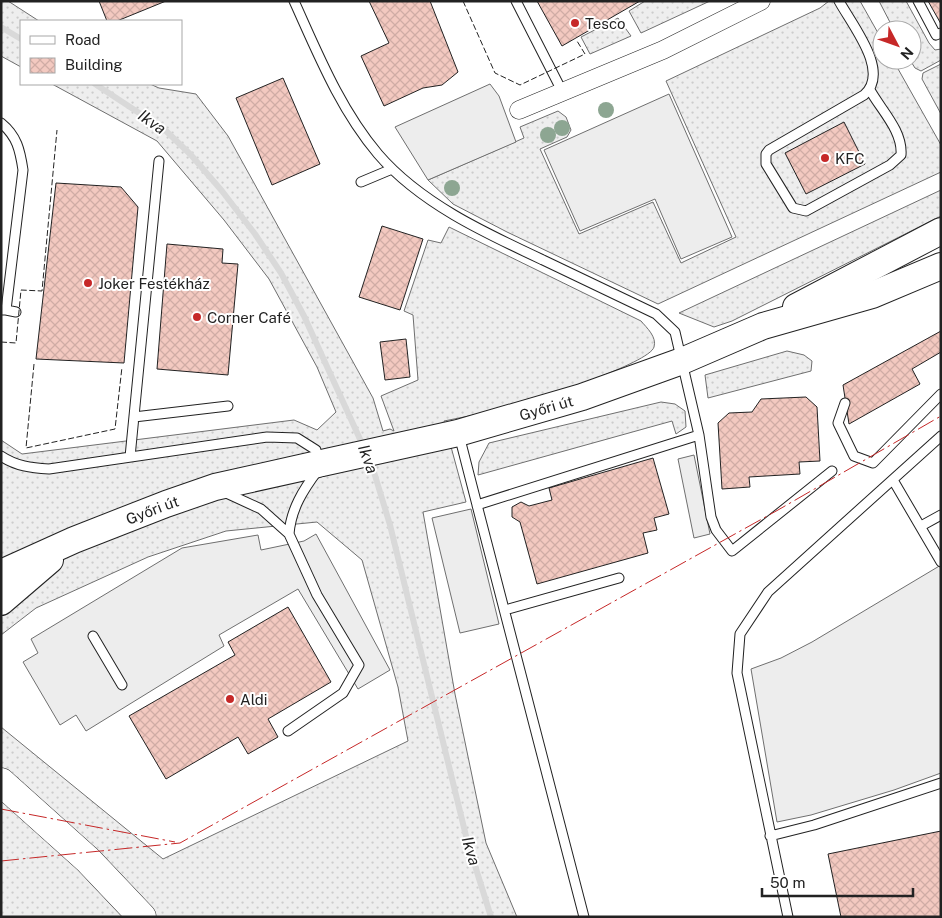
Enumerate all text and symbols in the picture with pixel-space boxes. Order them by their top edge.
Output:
place label: Tesco [585,15,626,32]
marker: Tesco [569,17,581,29]
legend [20,20,182,85]
north arrow [872,20,922,70]
text: Road [65,31,101,48]
text: N [897,44,916,63]
text: Building [65,56,123,73]
water label: Ikva [134,106,170,138]
place label: KFC [835,150,864,167]
marker: KFC [819,152,831,164]
place label: Joker Festékház [98,275,210,292]
marker: Joker Festékház [82,277,94,289]
place label: Corner Café [207,309,291,326]
marker: Corner Café [191,311,203,323]
street label: Győri út [517,392,575,423]
water label: Ikva [354,442,382,476]
street label: Győri út [123,492,181,527]
place label: Aldi [240,691,268,708]
marker: Aldi [224,693,236,705]
water label: Ikva [458,834,484,868]
scale bar [762,866,913,898]
text: 50 m [770,874,805,891]

